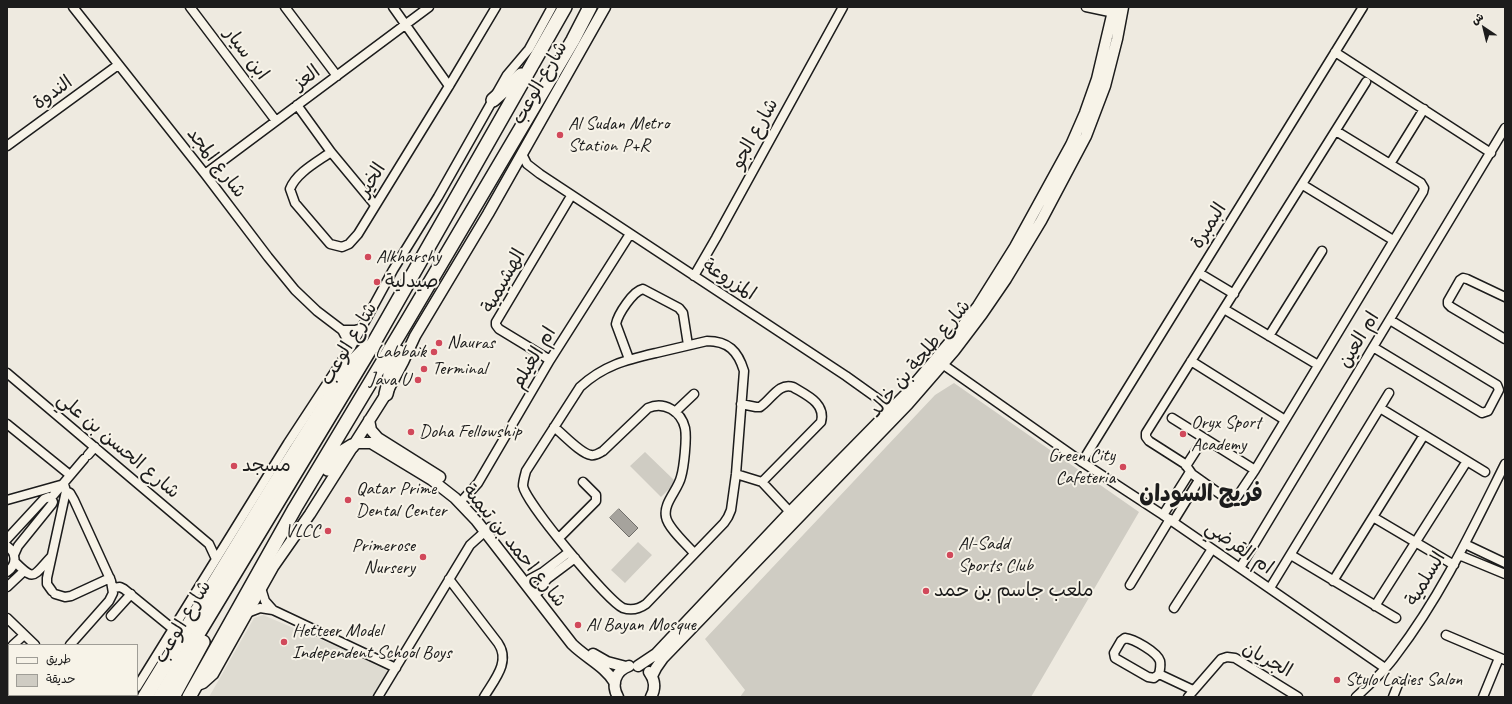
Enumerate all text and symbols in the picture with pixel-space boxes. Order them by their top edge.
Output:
north arrow [1464,8,1504,48]
text: ش [1468,9,1486,27]
street label: ابن سيار [219,23,273,85]
street label: شارع الوعب [507,37,573,129]
street label: العز [289,60,325,96]
street label: الندوة [29,71,77,115]
street label: شارع الجو [726,95,784,173]
place label: Al Sudan Metro Station P+R [568,113,669,157]
street label: شارع المجد [181,123,251,203]
marker: Al Sudan Metro Station P+R [555,130,565,140]
street label: الخير [353,159,391,201]
street label: البمبرة [1186,199,1232,253]
street label: الهشيمية [477,245,531,317]
place label: Alkharshy [376,246,441,268]
marker: Alkharshy [363,252,373,262]
street label: المزروعة [698,254,760,306]
place label: صيدلية [385,271,438,293]
marker: صيدلية [372,277,382,287]
street label: شارع طلحة بن خالد [864,295,976,423]
street label: شارع الوعب [315,299,383,389]
street label: ام العين [1333,308,1385,372]
street label: ام الغيلم [507,323,561,393]
place label: Nauras [447,332,495,354]
marker: Nauras [434,338,444,348]
place label: Labbaik [375,341,426,363]
marker: Labbaik [429,347,439,357]
place label: Terminal [432,358,487,380]
marker: Terminal [419,364,429,374]
place label: Java U [369,369,410,391]
marker: Java U [413,375,423,385]
street label: شارع الحسن بن علي [52,388,184,504]
place label: Oryx Sport Academy [1191,412,1261,456]
place label: Doha Fellowship [419,421,521,443]
marker: Doha Fellowship [406,427,416,437]
marker: Oryx Sport Academy [1178,429,1188,439]
place label: Green City Cafeteria [1048,445,1115,489]
place label: مسجد [242,455,291,477]
marker: مسجد [229,461,239,471]
marker: Green City Cafeteria [1118,462,1128,472]
place label: Qatar Prime Dental Center [356,478,447,522]
street label: شارع احمد بن تيمية [457,480,571,612]
district label: فريج السودان [1139,481,1263,509]
marker: Qatar Prime Dental Center [343,495,353,505]
street label: ام القرضي [1201,516,1277,580]
place label: VLCC [285,520,320,542]
marker: VLCC [323,526,333,536]
place label: Al-Sadd Sports Club [958,533,1033,577]
place label: Primerose Nursery [352,535,415,579]
street label: السلمية [1401,548,1451,610]
marker: Al-Sadd Sports Club [945,550,955,560]
marker: Primerose Nursery [418,552,428,562]
street label: شارع الوعب [149,577,217,667]
place label: ملعب جاسم بن حمد [934,580,1094,602]
marker: ملعب جاسم بن حمد [921,586,931,596]
place label: Al Bayan Mosque [586,614,696,636]
place label: Hetteer Model Independent School Boys [292,620,451,664]
marker: Al Bayan Mosque [573,620,583,630]
marker: Hetteer Model Independent School Boys [279,637,289,647]
street label: الجريان [1238,637,1296,683]
legend [8,644,138,696]
text: طريق [46,651,71,667]
place label: Stylo Ladies Salon [1345,669,1462,691]
text: حديقة [46,671,75,687]
marker: Stylo Ladies Salon [1332,675,1342,685]

